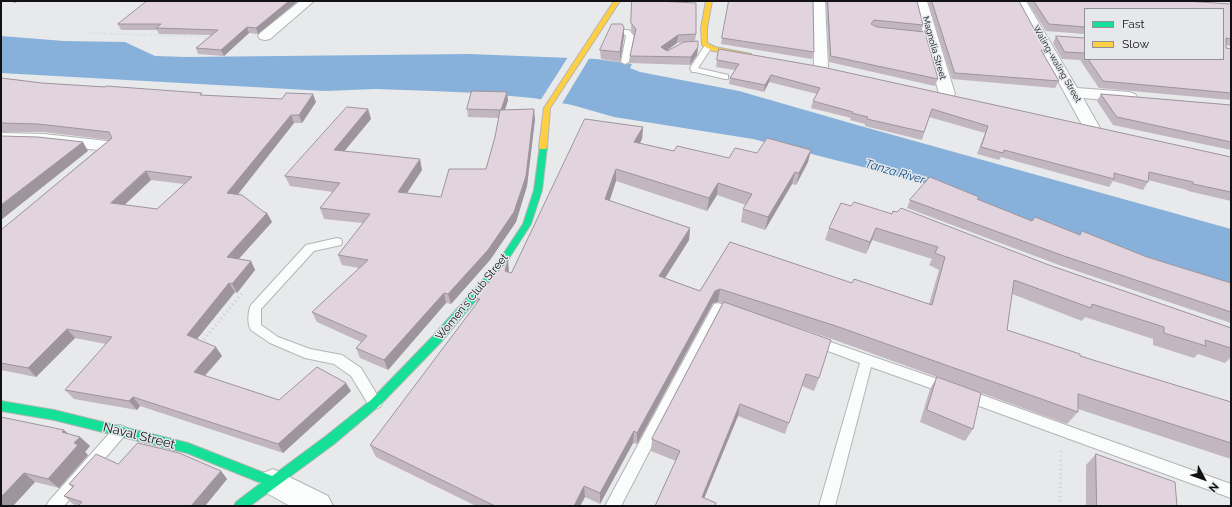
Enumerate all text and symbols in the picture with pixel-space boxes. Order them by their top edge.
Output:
legend [1084,8,1224,60]
street label: Magnolia Street [920,15,948,81]
text: Fast [1122,17,1145,31]
street label: Waling-waling Street [1030,23,1084,105]
text: Slow [1122,37,1149,51]
water label: Tanza River [863,157,927,187]
street label: Women's Club Street [433,251,511,343]
street label: Naval Street [101,420,177,452]
north arrow [1184,459,1224,499]
text: N [1206,480,1221,495]

